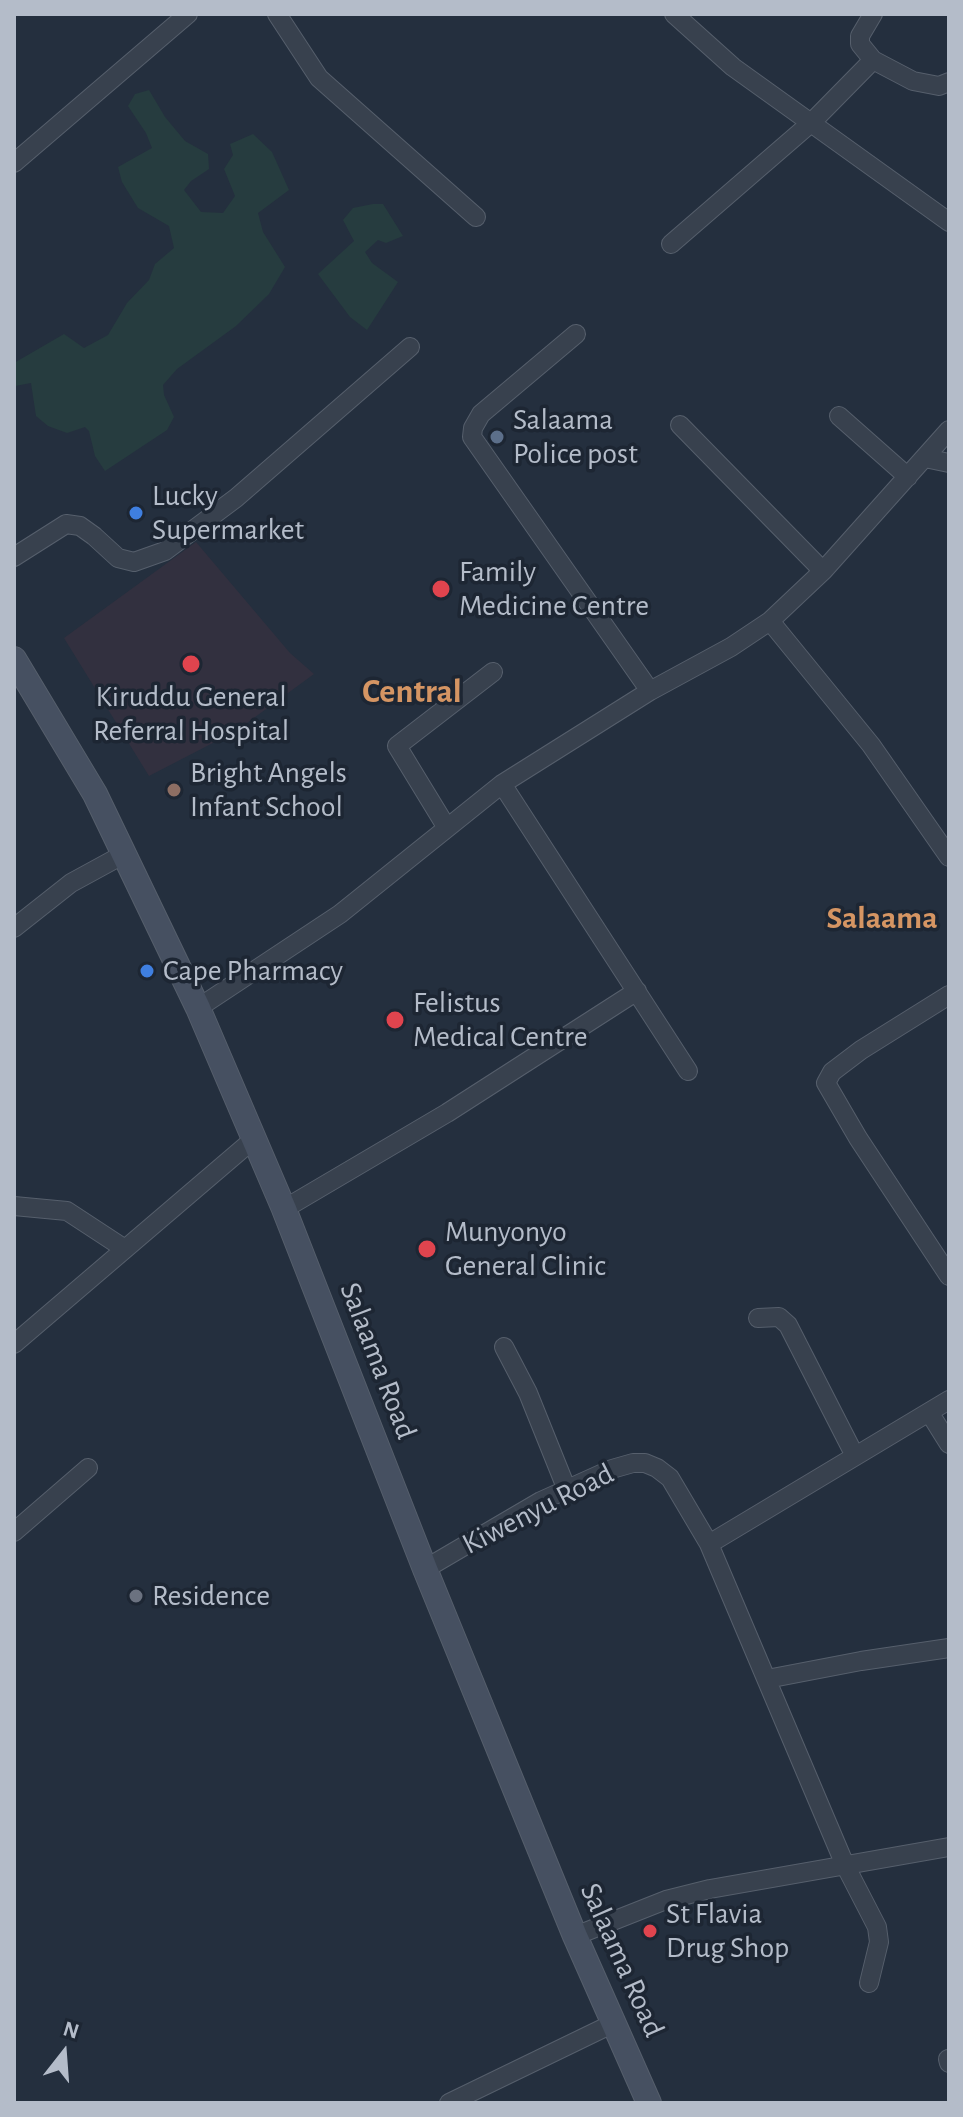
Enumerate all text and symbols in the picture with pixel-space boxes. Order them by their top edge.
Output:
place label: Salaama Police post [513,402,638,472]
marker: Salaama Police post [488,428,506,446]
place label: Lucky Supermarket [152,478,304,548]
marker: Lucky Supermarket [127,504,145,522]
place label: Family Medicine Centre [459,554,649,624]
marker: Family Medicine Centre [430,578,452,600]
marker: Kiruddu General Referral Hospital [180,653,202,675]
district label: Central [362,672,462,712]
place label: Kiruddu General Referral Hospital [93,679,289,750]
place label: Bright Angels Infant School [190,755,347,826]
marker: Bright Angels Infant School [165,781,183,799]
district label: Salaama [826,899,938,937]
place label: Cape Pharmacy [163,953,343,989]
marker: Cape Pharmacy [138,962,156,980]
place label: Felistus Medical Centre [413,985,588,1056]
marker: Felistus Medical Centre [384,1009,406,1031]
place label: Munyonyo General Clinic [445,1214,606,1284]
marker: Munyonyo General Clinic [416,1238,438,1260]
street label: Salaama Road [332,1278,424,1444]
street label: Kiwenyu Road [456,1456,620,1562]
place label: Residence [152,1578,270,1614]
marker: Residence [127,1587,145,1605]
street label: Salaama Road [572,1877,672,2043]
place label: St Flavia Drug Shop [666,1896,789,1966]
marker: St Flavia Drug Shop [641,1922,659,1940]
north arrow [24,2013,104,2093]
text: N [60,2017,82,2043]

